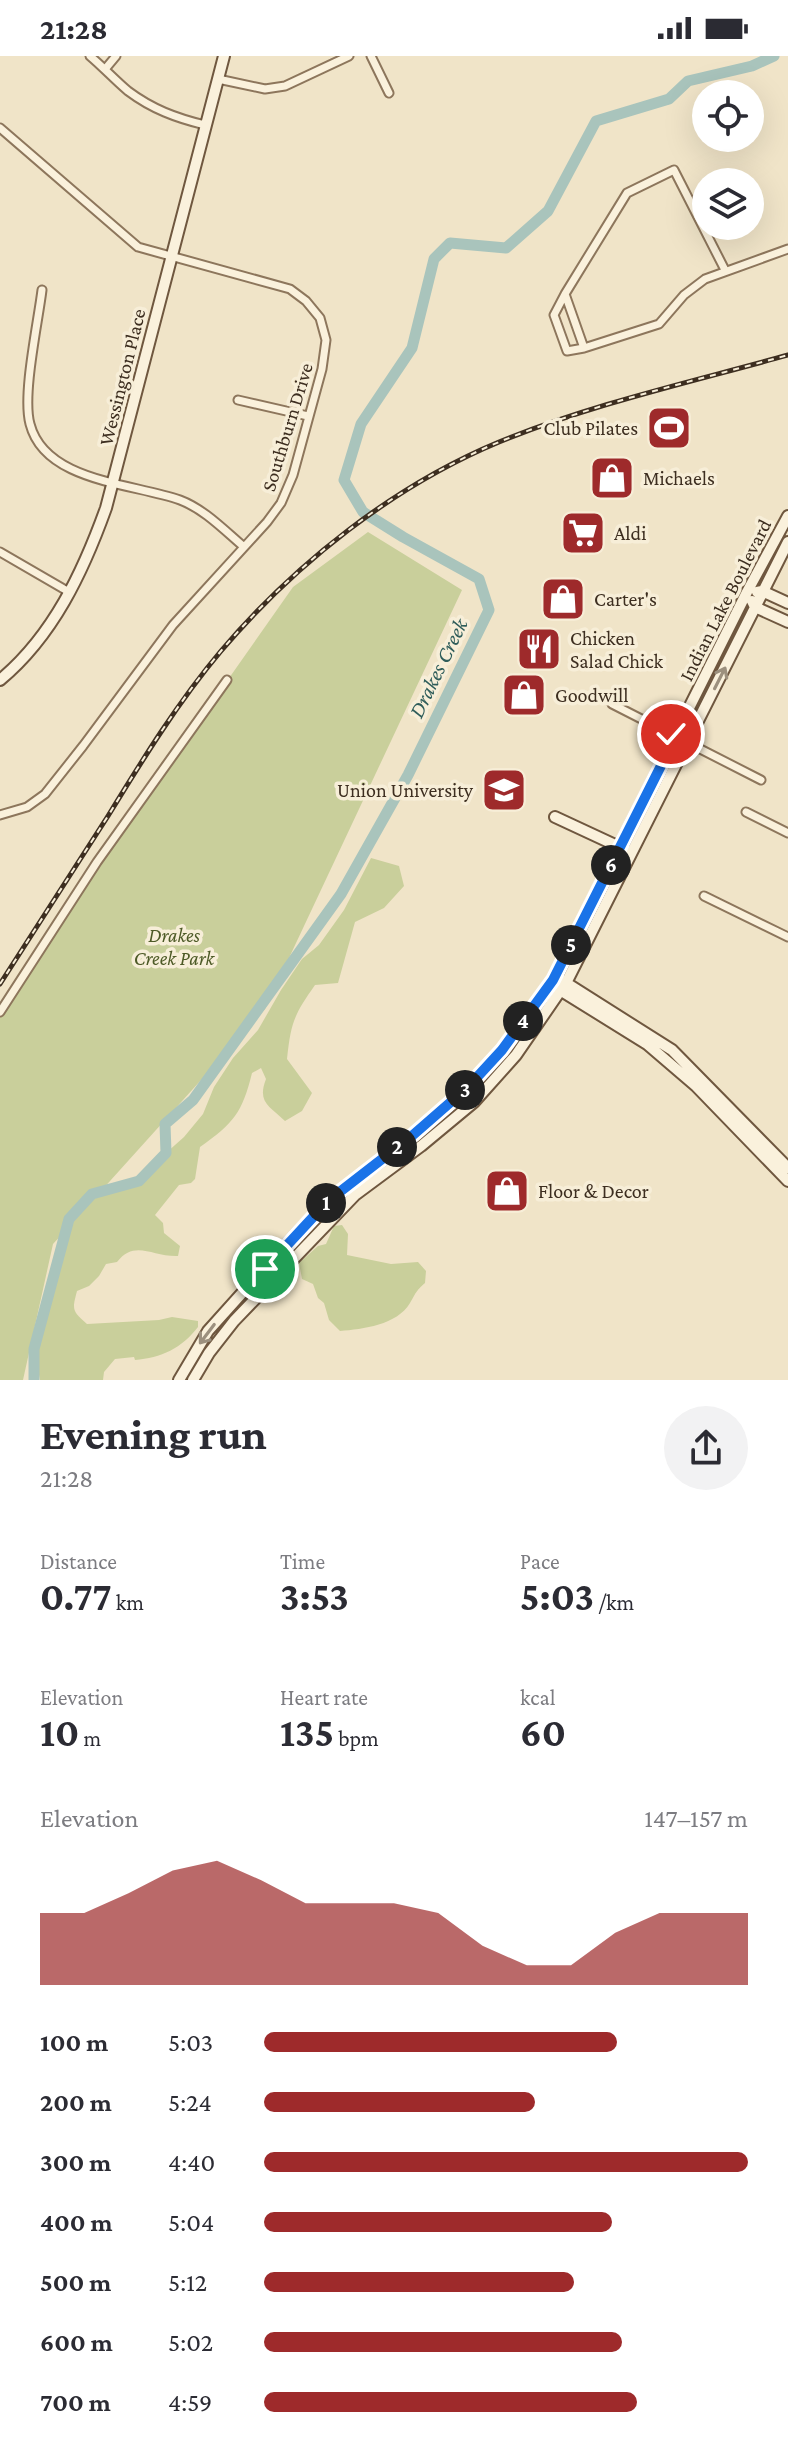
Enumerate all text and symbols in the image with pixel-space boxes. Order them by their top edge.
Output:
text: 21:28 [40,12,108,45]
map controls [692,80,764,240]
button: locate [692,80,764,152]
button: layers [692,168,764,240]
street label: Wessington Place [94,306,151,448]
street label: Southburn Drive [257,360,317,494]
sports icon: Club Pilates [645,404,693,452]
place label: Club Pilates [543,417,638,439]
shop icon: Michaels [588,454,636,502]
place label: Michaels [643,467,715,489]
supermarket icon: Aldi [559,509,607,557]
street label: Indian Lake Boulevard [675,515,776,685]
place label: Aldi [614,522,646,544]
shop icon: Carter's [539,575,587,623]
place label: Carter's [594,588,657,610]
water label: Drakes Creek [403,613,473,722]
restaurant icon: Chicken Salad Chick [515,625,563,673]
place label: Chicken Salad Chick [570,627,663,672]
one-way arrow [713,667,728,691]
shop icon: Goodwill [500,671,548,719]
place label: Goodwill [555,684,629,706]
pin [637,700,705,768]
icon: check [649,712,693,756]
school or university icon: Union University [480,766,528,814]
place label: Union University [337,779,474,802]
pin: 6 [591,845,631,885]
text: 6 [605,852,617,877]
park label: Drakes Creek Park [134,924,216,969]
pin: 5 [551,925,591,965]
text: 5 [566,932,576,957]
pin: 4 [503,1001,543,1041]
text: 4 [517,1008,529,1033]
pin: 3 [445,1070,485,1110]
text: 3 [460,1077,470,1102]
pin: 2 [377,1127,417,1167]
text: 2 [391,1134,403,1159]
shop icon: Floor & Decor [483,1167,531,1215]
place label: Floor & Decor [538,1180,649,1202]
pin: 1 [306,1183,346,1223]
text: 1 [322,1190,330,1215]
pin [231,1235,299,1303]
icon: arrive [243,1247,287,1291]
one-way arrow [198,1323,215,1345]
button: share [664,1406,748,1490]
text: Evening run [40,1410,267,1458]
text: 21:28 [40,1464,93,1493]
text: Distance [40,1549,117,1574]
text: Time [280,1549,325,1574]
text: Pace [520,1549,560,1574]
text: 0.77 [40,1574,112,1619]
text: 3:53 [280,1574,349,1619]
text: 5:03 [520,1574,594,1619]
text: km [112,1590,144,1615]
text: /km [594,1590,634,1615]
text: Elevation [40,1685,123,1710]
text: Heart rate [280,1685,368,1710]
text: kcal [520,1685,555,1710]
text: 10 [40,1710,79,1755]
text: 135 [280,1710,334,1755]
text: 60 [520,1710,566,1755]
text: m [79,1726,101,1751]
text: bpm [334,1726,379,1751]
text: Elevation [40,1804,138,1833]
text: 147–157 m [644,1804,748,1833]
text: 100 m [40,2028,108,2057]
text: 5:03 [168,2028,213,2057]
text: 200 m [40,2088,112,2117]
text: 5:24 [168,2088,212,2117]
text: 300 m [40,2148,111,2177]
text: 4:40 [168,2148,215,2177]
text: 400 m [40,2208,113,2237]
text: 5:04 [168,2208,214,2237]
text: 500 m [40,2268,111,2297]
text: 5:12 [168,2268,207,2297]
text: 600 m [40,2328,113,2357]
text: 5:02 [168,2328,213,2357]
text: 700 m [40,2388,111,2417]
text: 4:59 [168,2388,212,2417]

